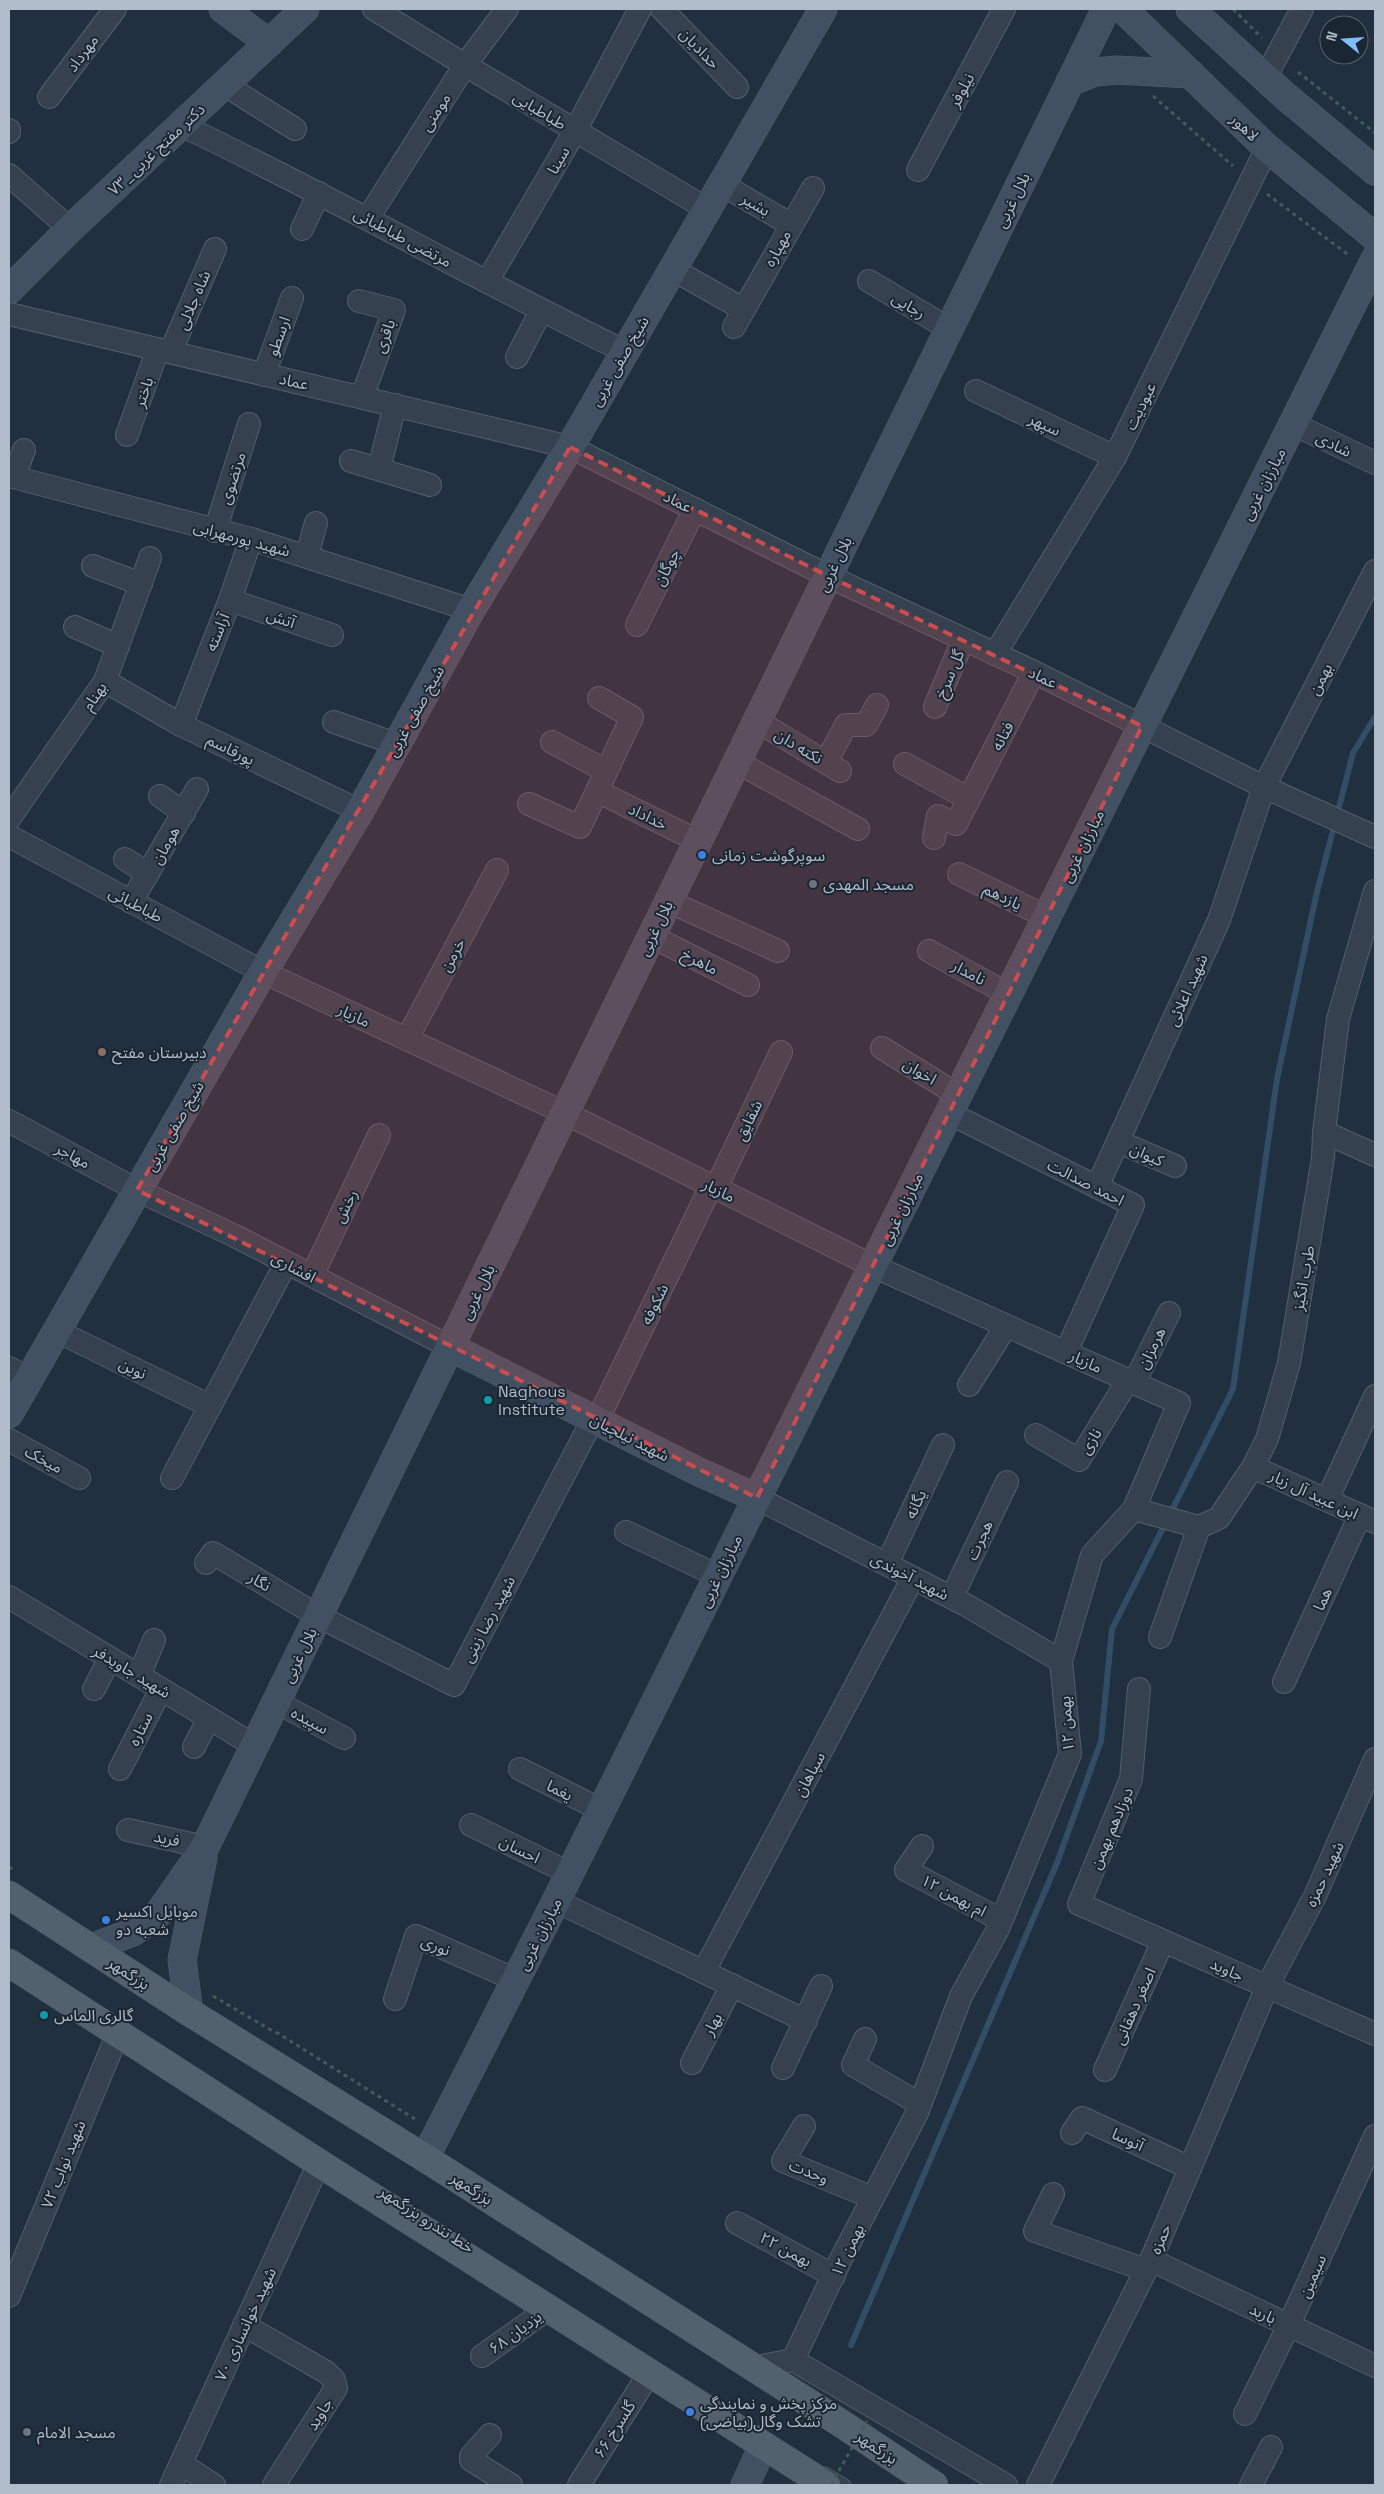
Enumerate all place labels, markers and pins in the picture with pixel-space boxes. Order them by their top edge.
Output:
place label: سوپرگوشت زمانی [712,845,825,866]
marker: سوپرگوشت زمانی [696,849,708,861]
place label: مسجد المهدی [823,874,914,895]
marker: مسجد المهدی [807,878,819,890]
place label: دبیرستان مفتح [112,1042,207,1065]
marker: دبیرستان مفتح [96,1046,108,1058]
place label: Naghous Institute [498,1381,566,1420]
marker: Naghous Institute [482,1394,494,1406]
place label: موبایل اکسیر شعبه دو [115,1901,198,1940]
marker: موبایل اکسیر شعبه دو [100,1914,112,1926]
place label: گالری الماس [54,2005,134,2026]
marker: گالری الماس [38,2009,50,2021]
place label: مرکز پخش و نمایندگی تشک وگال(بیاضی) [700,2393,837,2432]
marker: مرکز پخش و نمایندگی تشک وگال(بیاضی) [684,2406,696,2418]
place label: مسجد الامام [37,2422,116,2445]
marker: مسجد الامام [21,2426,33,2438]

